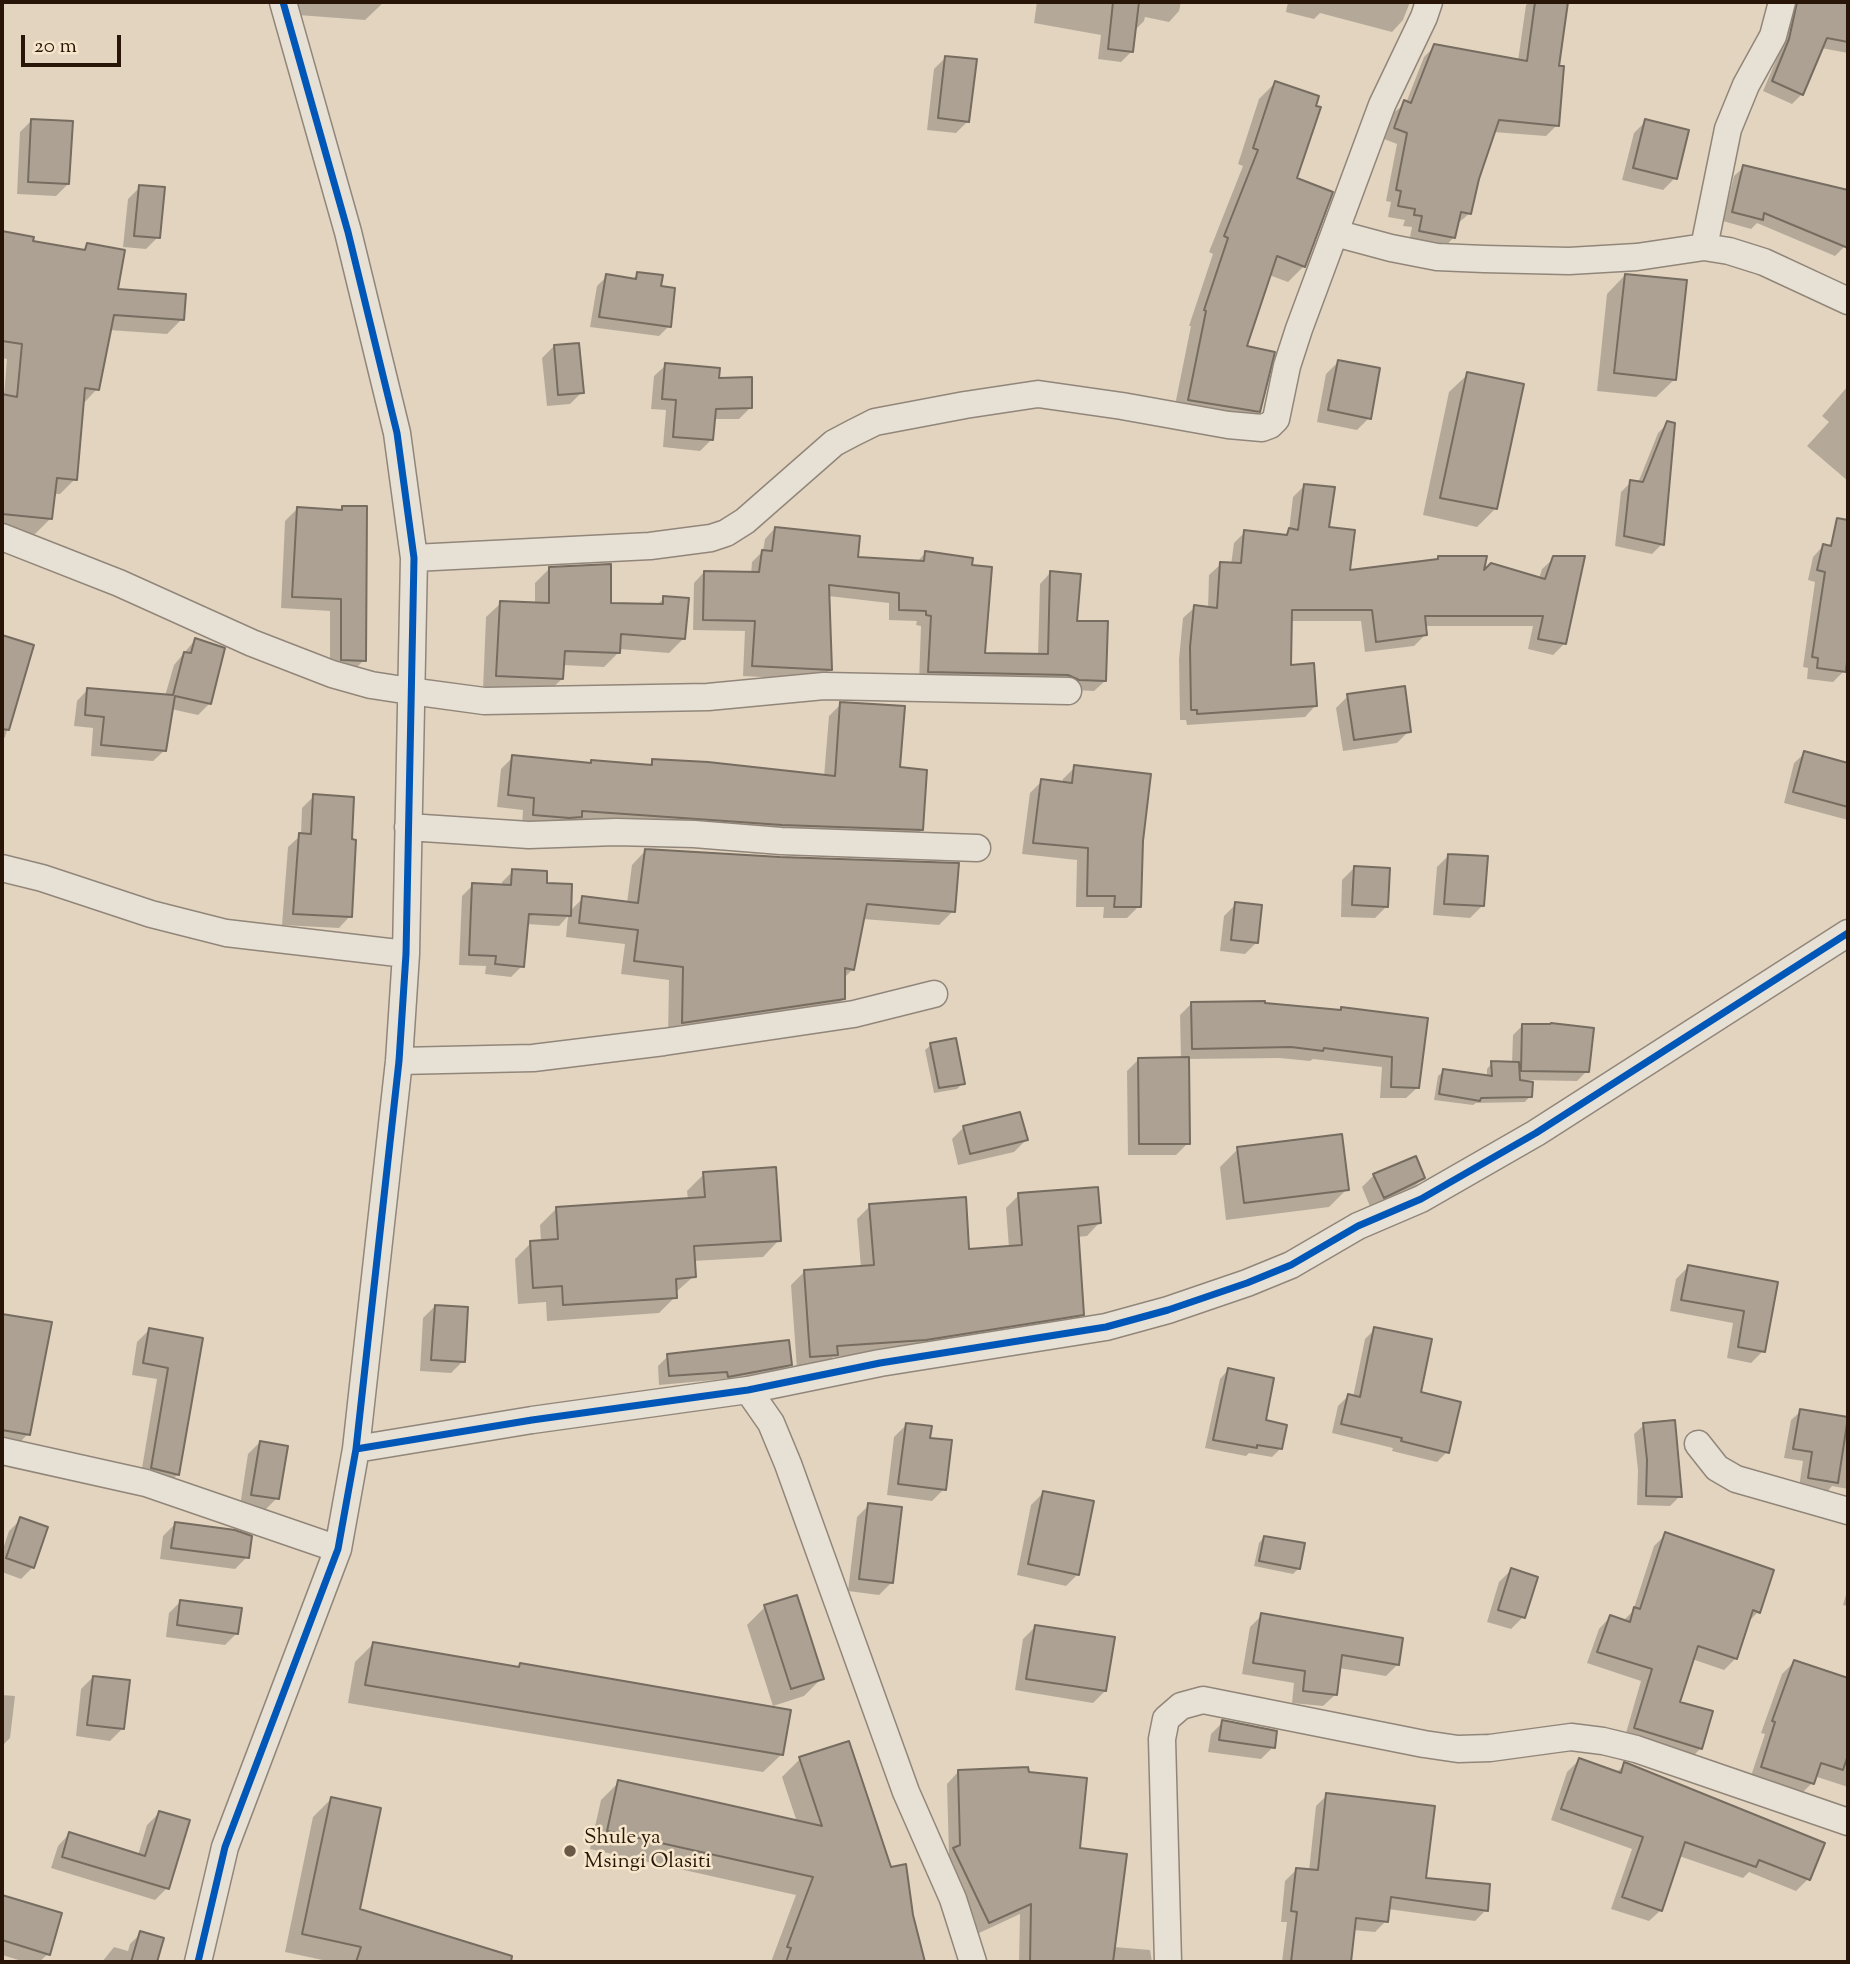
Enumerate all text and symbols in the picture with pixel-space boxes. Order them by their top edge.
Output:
scale bar [24,21,124,65]
text: 20 m [34,32,77,62]
place label: Shule ya Msingi Olasiti [584,1826,711,1876]
marker: Shule ya Msingi Olasiti [562,1843,578,1859]

